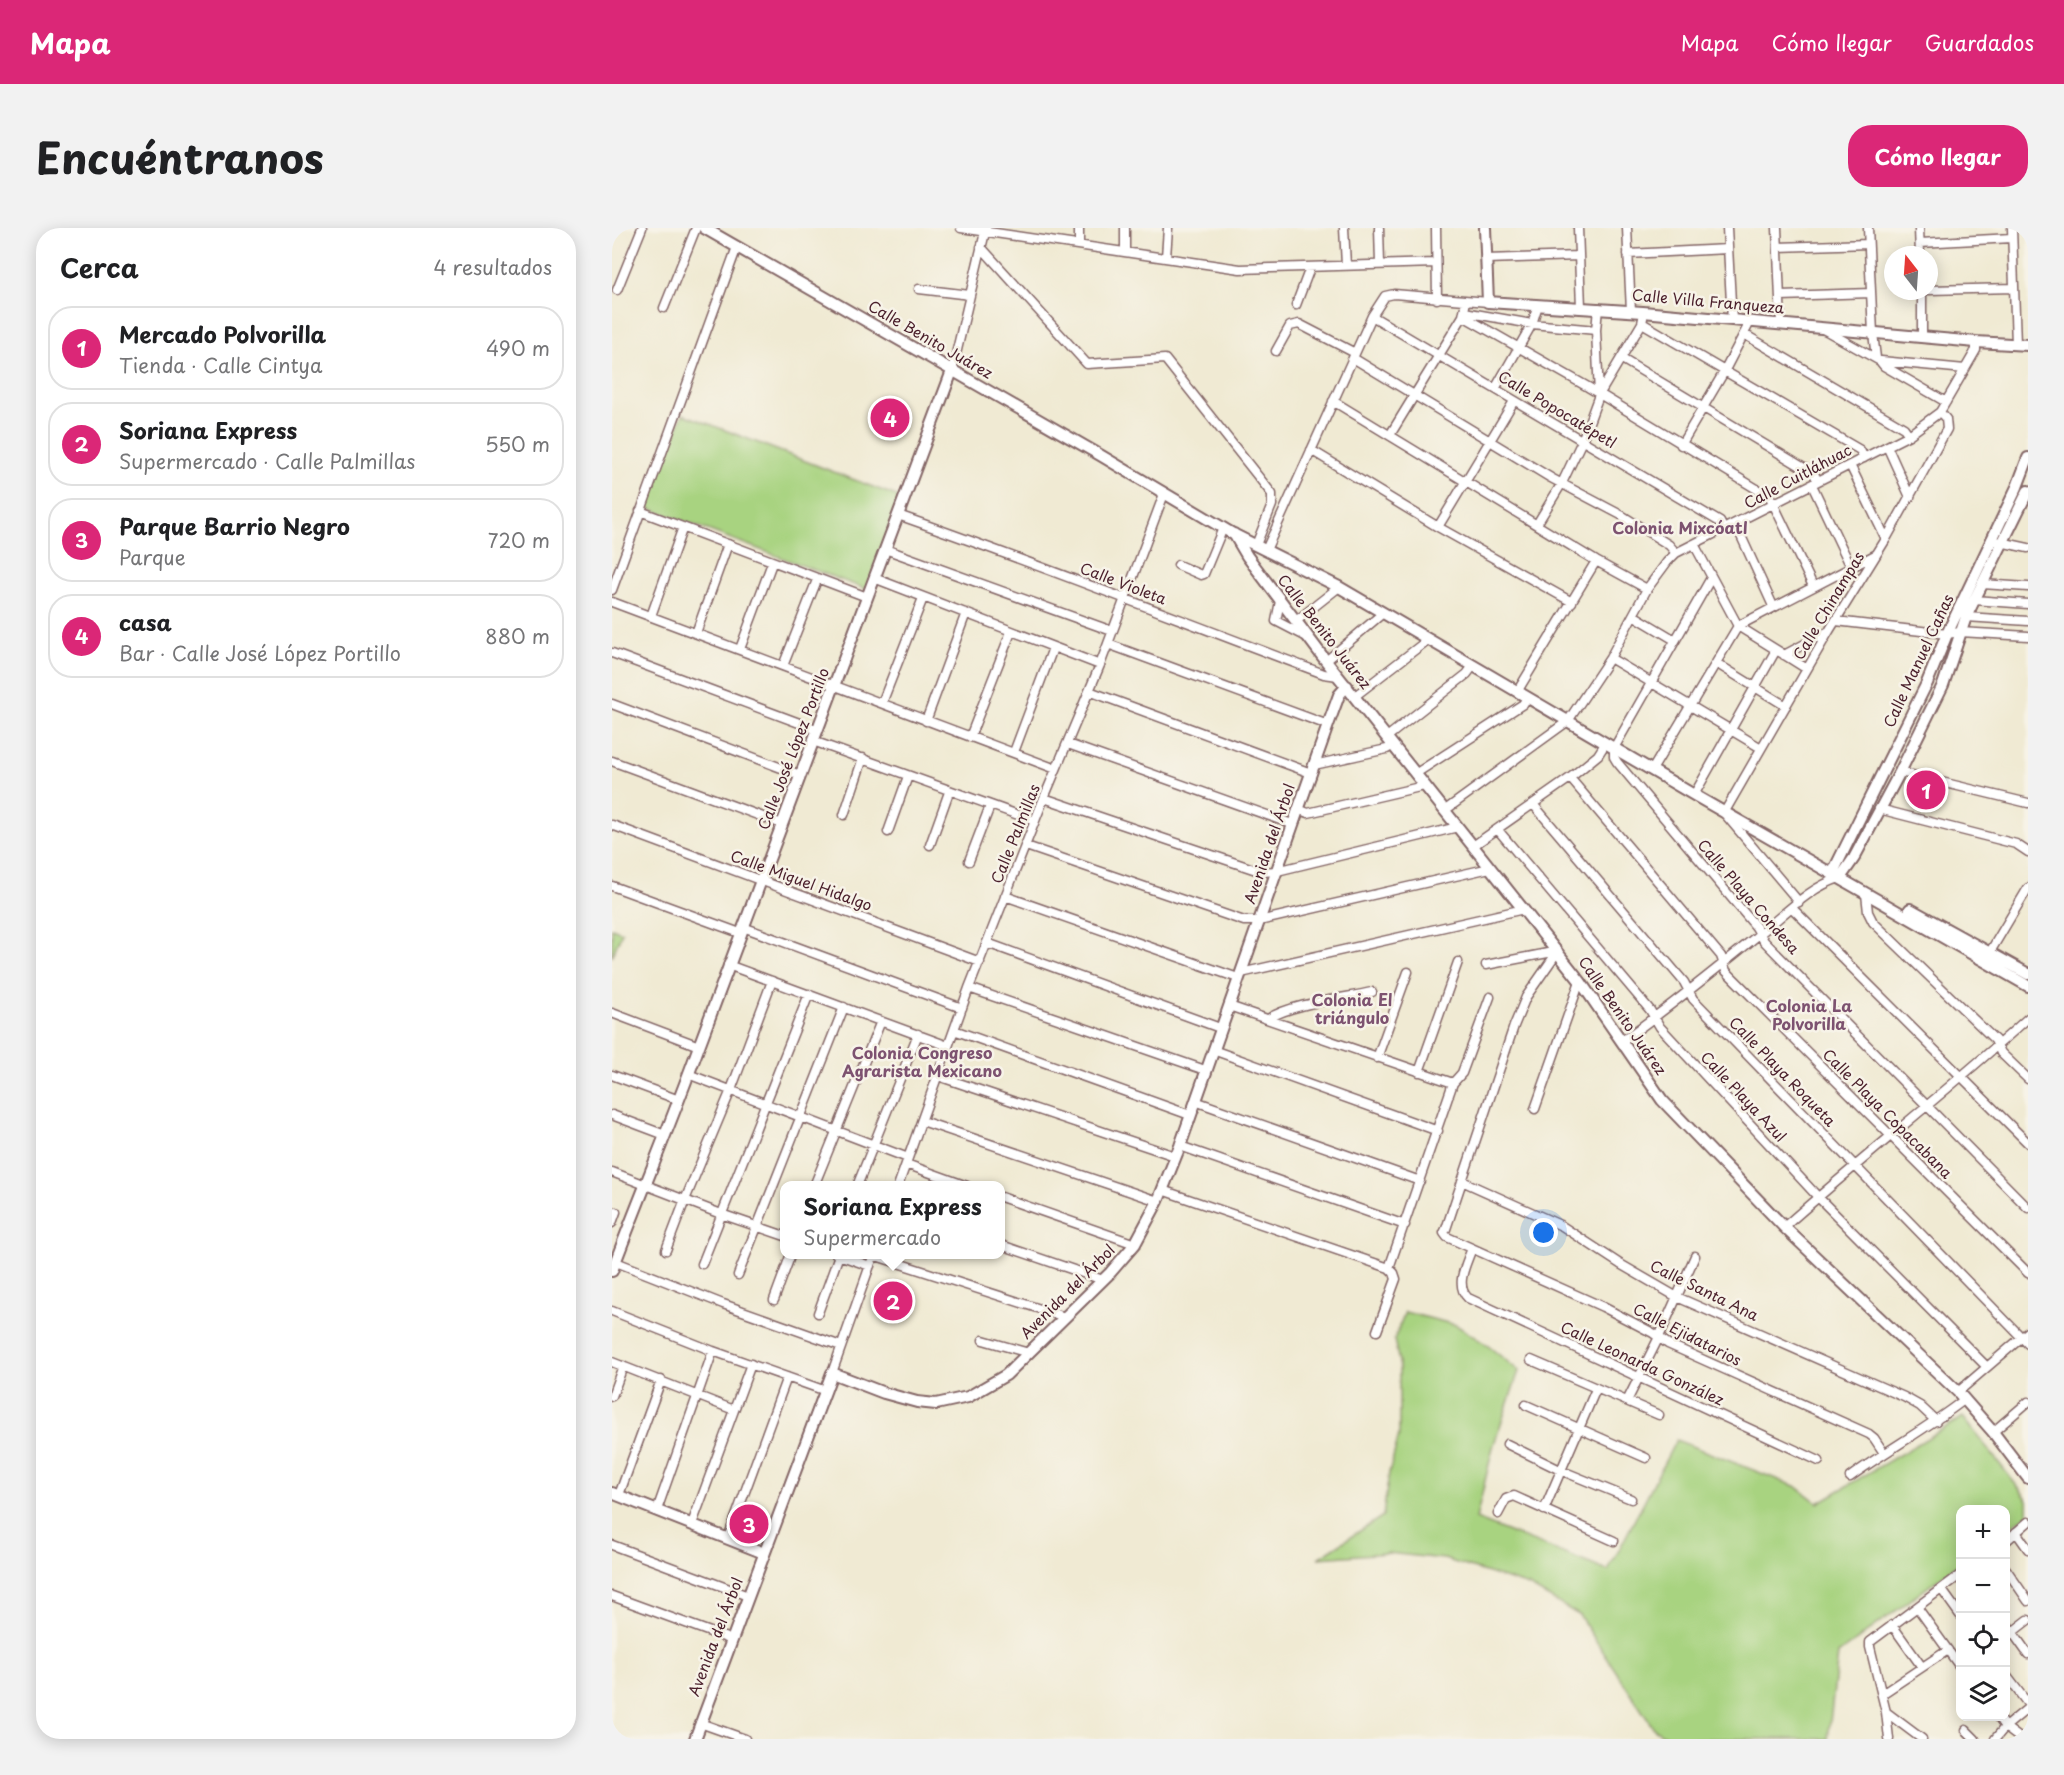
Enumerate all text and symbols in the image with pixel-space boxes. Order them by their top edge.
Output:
text: Mapa [30,21,111,64]
text: Mapa [1681,26,1739,58]
text: Cómo llegar [1772,26,1892,58]
text: Guardados [1925,26,2034,58]
text: Encuéntranos [36,125,324,188]
button: Cómo llegar [1848,125,2028,187]
north arrow [1884,246,1938,300]
text: Cerca [60,248,139,287]
text: 4 resultados [434,252,552,282]
street label: Calle Villa Franqueza [1631,282,1786,319]
street label: Calle Benito Juárez [864,294,997,384]
text: Mercado Polvorilla [119,317,326,350]
text: 1 [77,333,86,363]
text: 490 m [486,333,550,363]
text: Tienda · Calle Cintya [119,350,323,380]
street label: Calle Popocatépetl [1494,364,1621,453]
pin: 4 [870,396,910,441]
text: Soriana Express [119,413,297,446]
text: 2 [74,429,89,459]
text: 550 m [485,429,550,459]
street label: Calle Cuitláhuac [1739,437,1855,514]
text: Supermercado · Calle Palmillas [119,446,415,476]
text: Parque Barrio Negro [119,509,350,542]
district label: Colonia Mixcóatl [1612,515,1748,539]
text: 3 [75,525,88,555]
text: 720 m [488,525,550,555]
text: Parque [119,542,186,572]
street label: Calle Chinampas [1786,547,1869,664]
street label: Calle Violeta [1077,556,1171,610]
street label: Calle Benito Juárez [1273,569,1377,693]
street label: Calle Manuel Cañas [1877,590,1959,731]
text: casa [119,605,172,638]
text: 4 [75,621,88,651]
text: 880 m [485,621,550,651]
text: Bar · Calle José López Portillo [119,638,401,668]
street label: Calle José López Portillo [751,664,834,833]
pin: 1 [1906,768,1946,812]
street label: Calle Palmillas [984,780,1045,887]
street label: Avenida del Árbol [1237,780,1300,907]
street label: Calle Playa Condesa [1693,834,1806,959]
street label: Calle Miguel Hidalgo [727,843,876,916]
street label: Calle Benito Juárez [1574,951,1673,1079]
district label: Colonia El triángulo [1312,987,1392,1029]
district label: Colonia La Polvorilla [1766,993,1852,1035]
street label: Calle Playa Roqueta [1724,1011,1842,1132]
district label: Colonia Congreso Agrarista Mexicano [842,1040,1002,1082]
street label: Calle Playa Copacabana [1818,1043,1959,1184]
street label: Calle Playa Azul [1696,1045,1792,1146]
popup [780,1181,1005,1259]
text: Soriana Express [803,1189,982,1222]
your location [1529,1218,1558,1247]
text: Supermercado [803,1222,941,1252]
street label: Avenida del Árbol [1014,1238,1119,1343]
street label: Calle Santa Ana [1646,1253,1763,1326]
pin: 2 [874,1278,912,1324]
street label: Calle Ejidatarios [1630,1296,1746,1371]
street label: Calle Leonarda González [1557,1315,1728,1411]
pin: 3 [730,1502,768,1546]
map controls [1956,1505,2010,1721]
button: + [1956,1505,2010,1559]
button: − [1956,1559,2010,1613]
street label: Avenida del Árbol [681,1574,748,1699]
button: locate [1956,1613,2010,1667]
button: layers [1956,1667,2010,1721]

